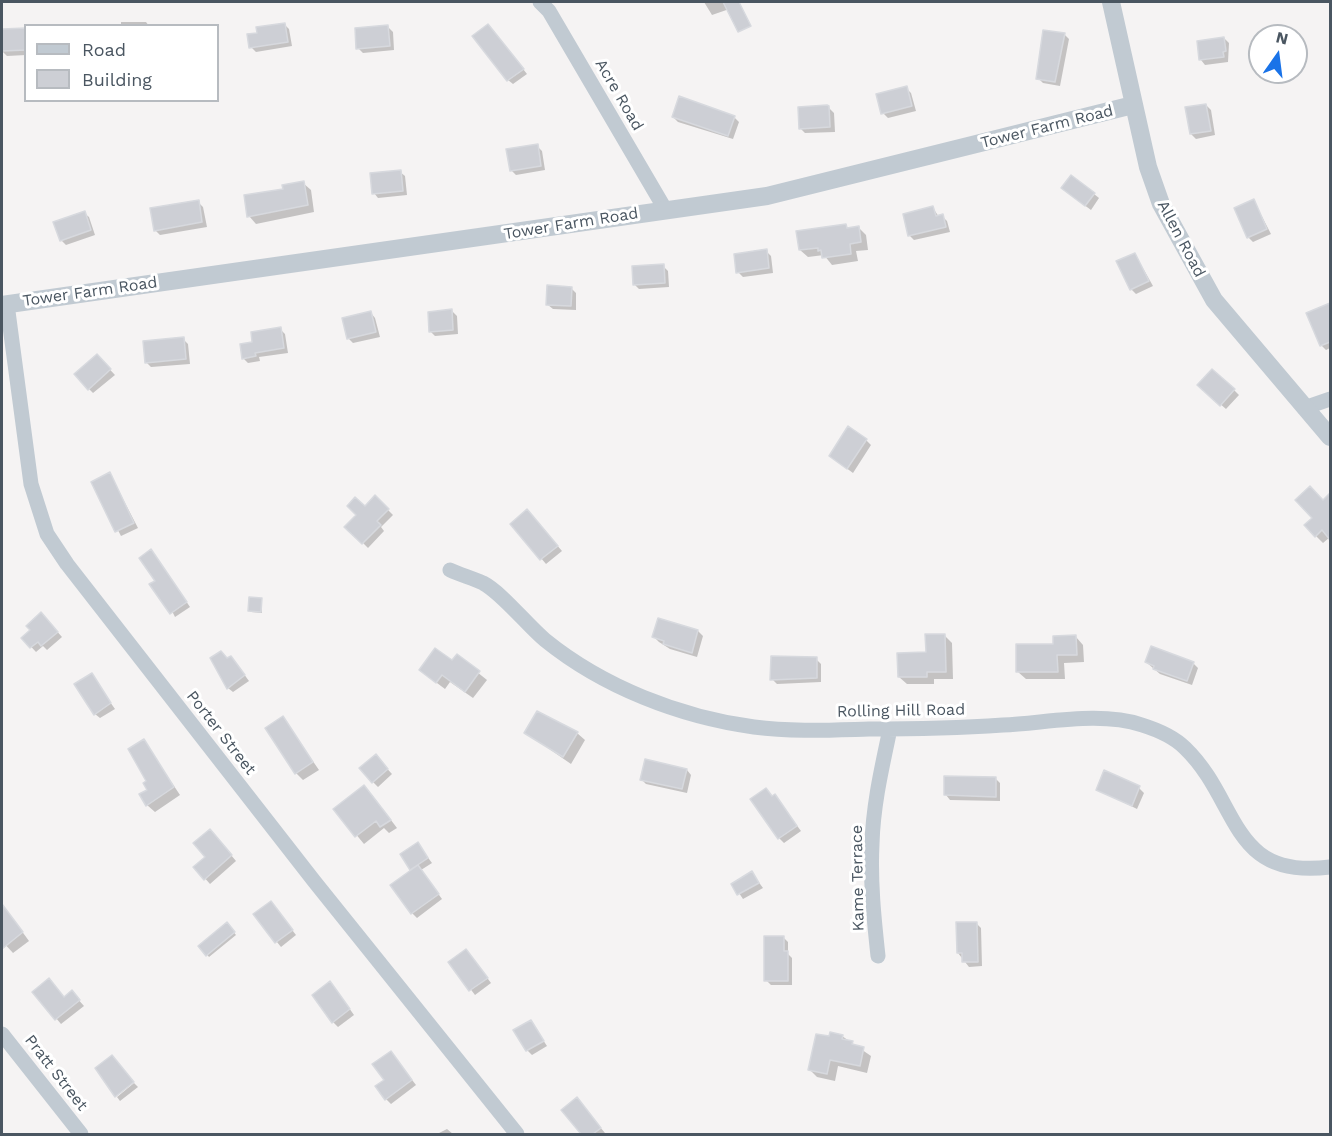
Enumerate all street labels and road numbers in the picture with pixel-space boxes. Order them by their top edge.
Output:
street label: Acre Road [591,56,647,134]
street label: Tower Farm Road [979,101,1115,153]
street label: Allen Road [1153,197,1209,281]
street label: Tower Farm Road [502,204,640,244]
street label: Tower Farm Road [21,273,159,311]
street label: Porter Street [182,687,260,779]
street label: Rolling Hill Road [837,700,965,722]
street label: Kame Terrace [847,825,869,931]
street label: Pratt Street [20,1031,92,1115]

